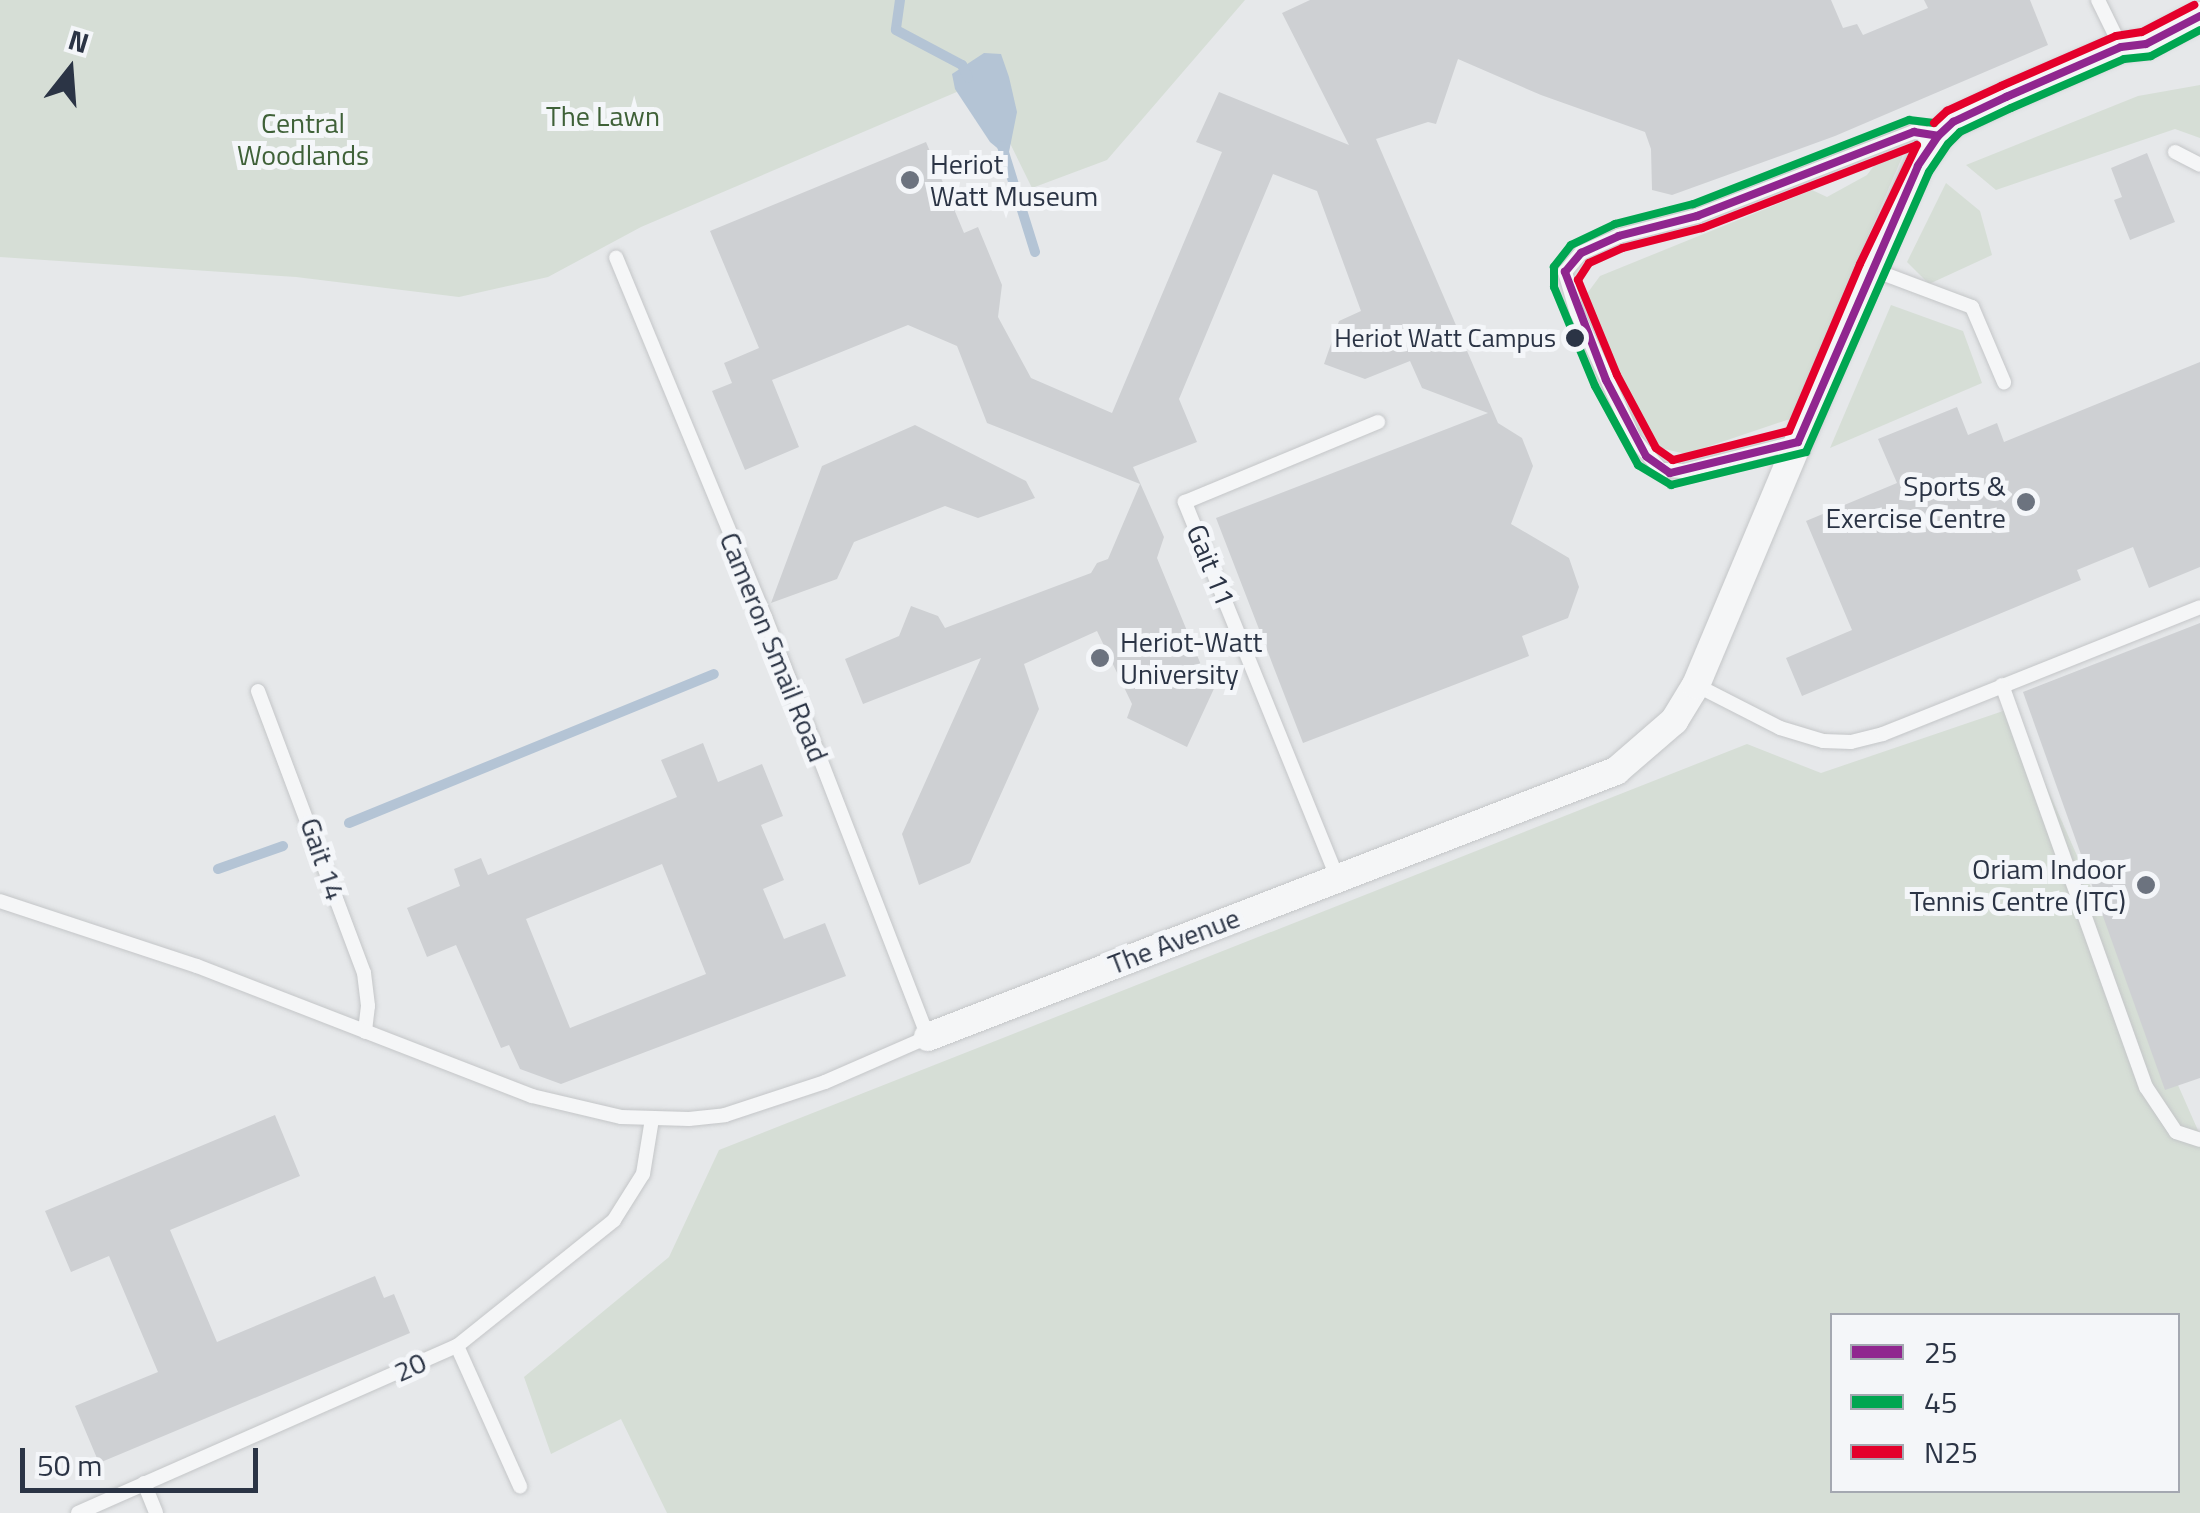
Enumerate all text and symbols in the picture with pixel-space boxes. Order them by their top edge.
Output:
text: N [63,17,94,64]
north arrow [20,20,120,120]
park label: The Lawn [546,99,660,133]
park label: Central Woodlands [237,106,369,172]
place label: Heriot Watt Museum [930,147,1098,213]
marker: Heriot Watt Museum [899,169,921,191]
place label: Heriot Watt Campus [1334,322,1556,354]
marker: Heriot Watt Campus [1565,328,1585,348]
place label: Sports & Exercise Centre [1826,469,2006,535]
marker: Sports & Exercise Centre [2015,491,2037,513]
street label: Gait 11 [1180,519,1242,611]
street label: Cameron Smail Road [713,528,835,766]
place label: Heriot-Watt University [1120,625,1262,691]
marker: Heriot-Watt University [1089,647,1111,669]
street label: Gait 14 [293,813,353,905]
place label: Oriam Indoor Tennis Centre (ITC) [1909,852,2126,918]
marker: Oriam Indoor Tennis Centre (ITC) [2135,874,2157,896]
street label: The Avenue [1104,901,1244,981]
legend [1830,1313,2180,1493]
text: 25 [1924,1329,1958,1375]
street label: 20 [389,1345,431,1389]
text: 45 [1924,1379,1958,1425]
scale bar [25,1428,262,1490]
text: N25 [1924,1429,1978,1475]
text: 50 m [37,1442,102,1488]

